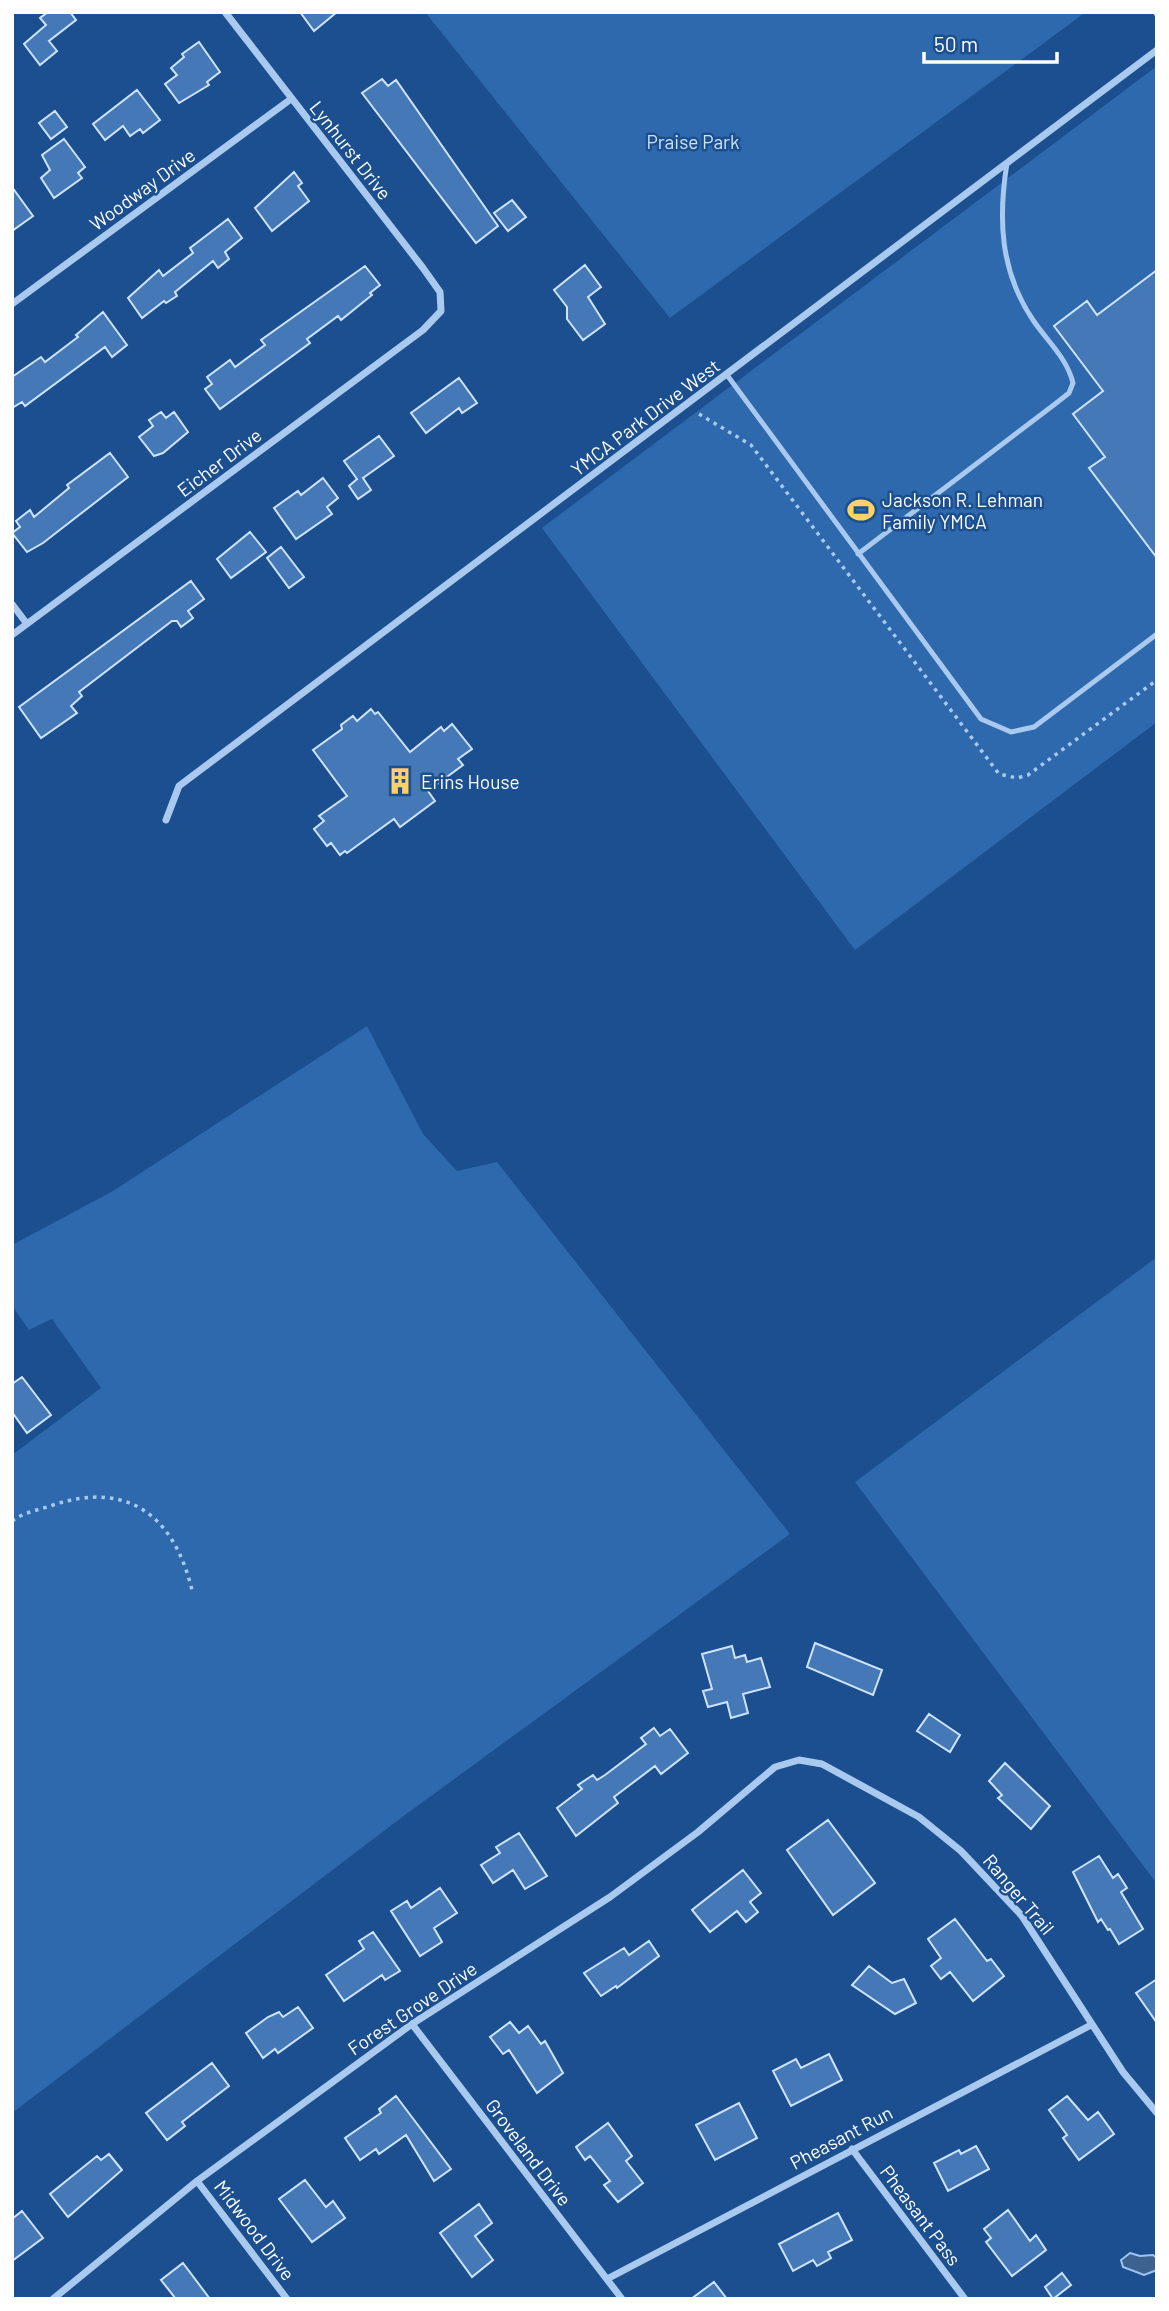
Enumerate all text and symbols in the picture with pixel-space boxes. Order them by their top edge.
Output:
scale bar [924,21,1057,65]
text: 50 m [934,31,978,56]
street label: Lynhurst Drive [305,96,397,204]
park label: Praise Park [646,130,740,153]
street label: Woodway Drive [85,143,199,235]
street label: YMCA Park Drive West [566,354,724,480]
street label: Eicher Drive [172,423,266,501]
place label: Jackson R. Lehman Family YMCA [882,488,1043,533]
sports icon: Jackson R. Lehman Family YMCA [846,495,876,525]
building icon: Erins House [385,766,415,796]
place label: Erins House [421,770,520,793]
street label: Ranger Trail [979,1849,1059,1939]
street label: Forest Grove Drive [343,1956,481,2060]
street label: Groveland Drive [481,2094,577,2210]
street label: Pheasant Run [786,2100,896,2174]
street label: Pheasant Pass [876,2160,966,2270]
street label: Midwood Drive [210,2175,300,2285]

